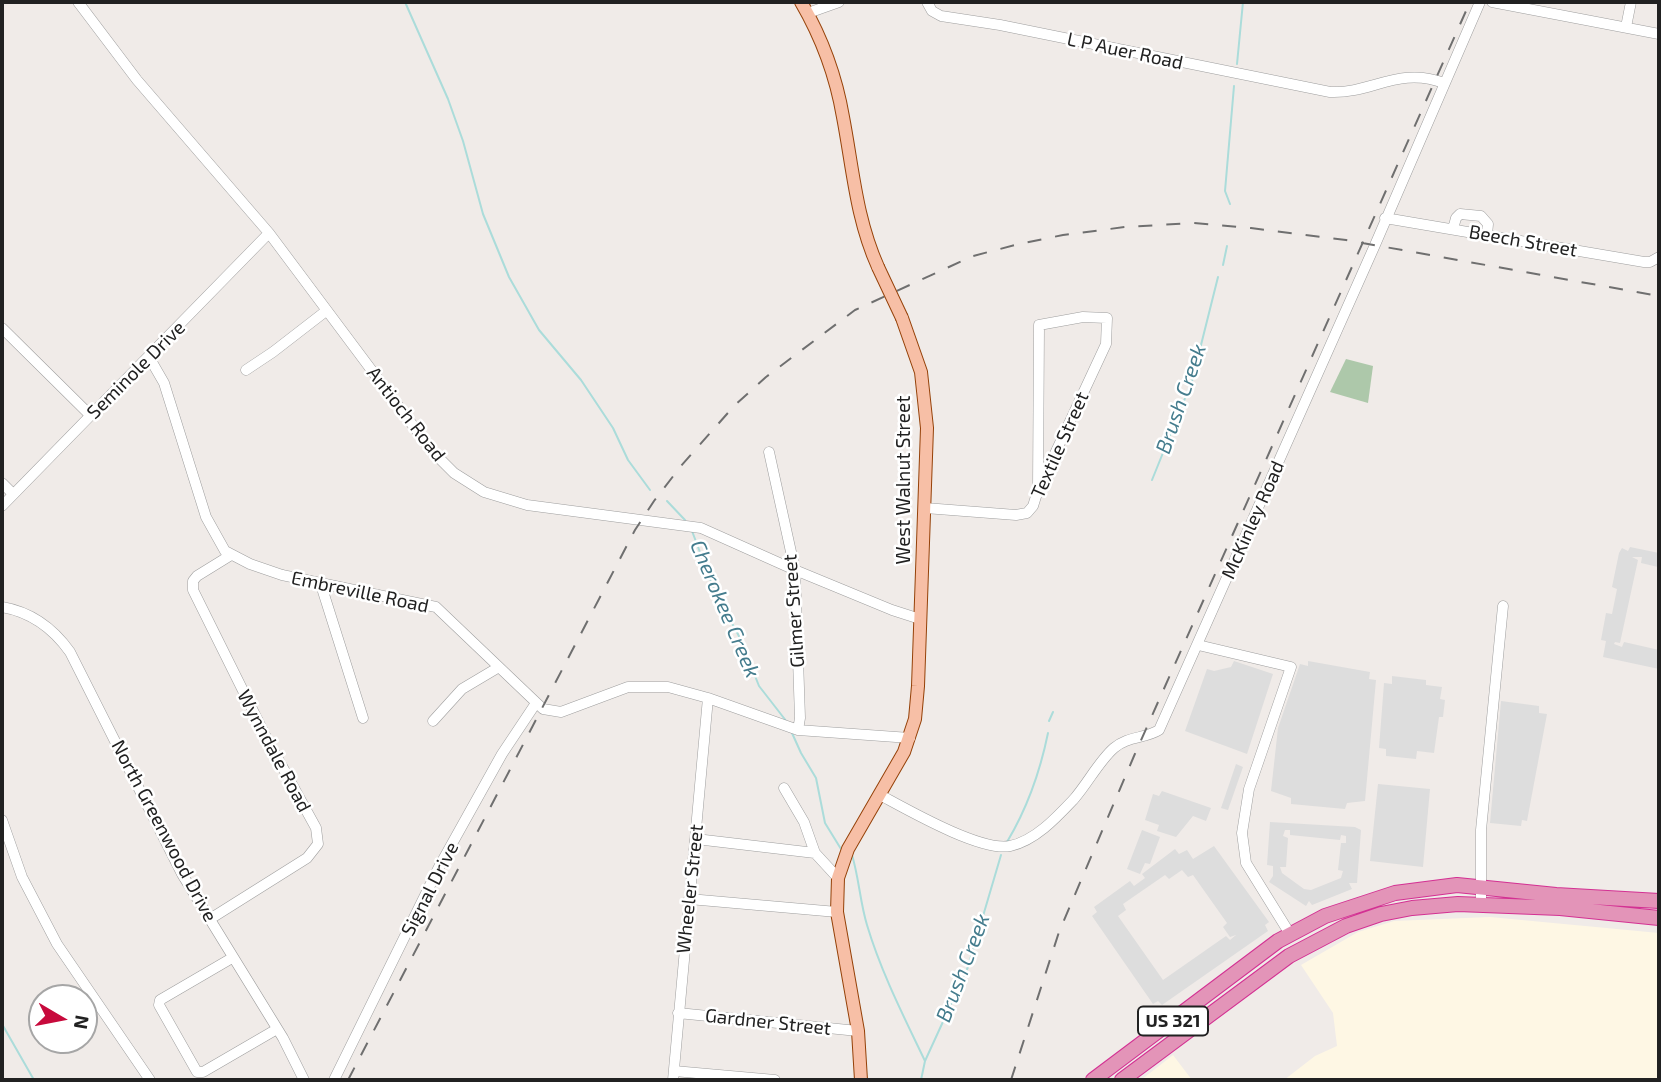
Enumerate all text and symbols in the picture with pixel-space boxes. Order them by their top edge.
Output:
street label: L P Auer Road [1065,28,1185,74]
street label: Beech Street [1467,220,1579,262]
street label: Seminole Drive [82,316,190,424]
water label: Brush Creek [1150,341,1212,457]
street label: Antioch Road [362,362,450,466]
street label: Textile Street [1026,388,1094,502]
street label: West Walnut Street [893,395,915,565]
street label: McKinley Road [1217,457,1289,583]
water label: Cherokee Creek [685,536,765,682]
street label: Gilmer Street [779,553,809,669]
street label: Embreville Road [289,566,431,618]
street label: Wynndale Road [232,686,316,816]
street label: North Greenwood Drive [106,736,222,926]
street label: Wheeler Street [672,823,708,955]
street label: Signal Drive [397,838,463,940]
water label: Brush Creek [931,910,995,1026]
north arrow [28,984,98,1054]
street label: Gardner Street [704,1004,832,1040]
road number: US 321 [1138,1006,1208,1036]
text: N [70,1014,95,1031]

